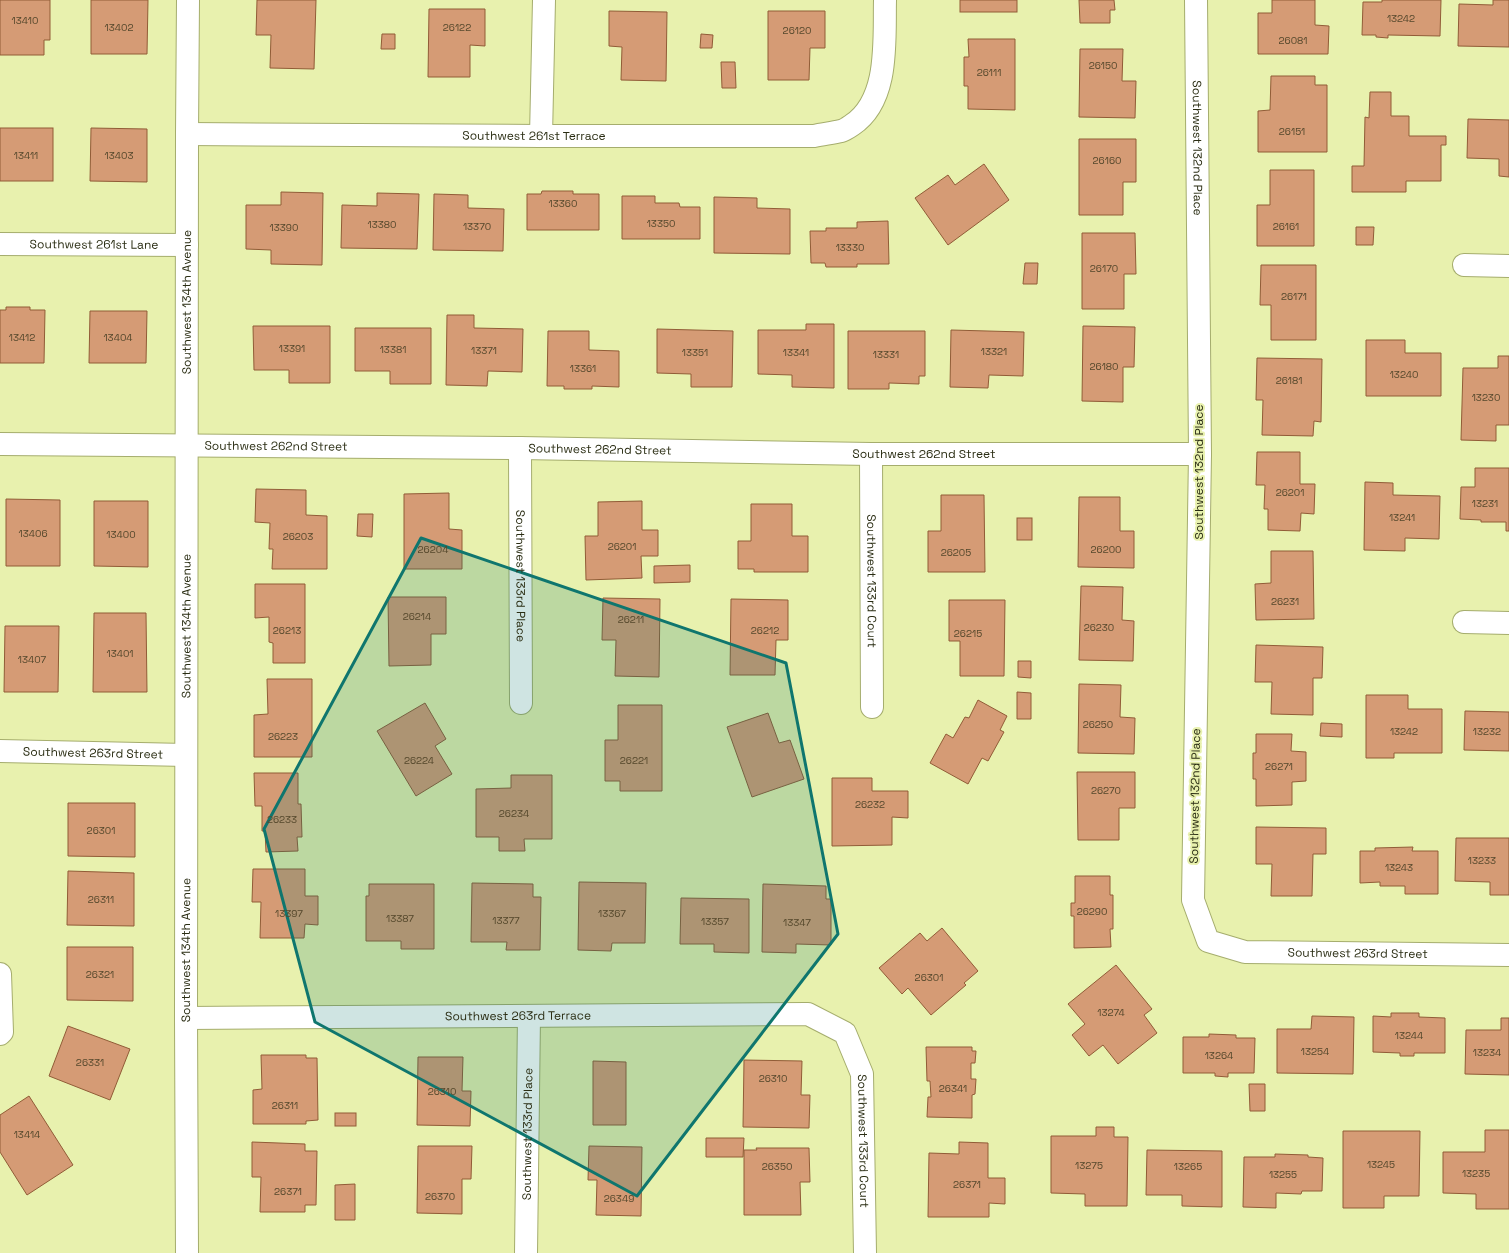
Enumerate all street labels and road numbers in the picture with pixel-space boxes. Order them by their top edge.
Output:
street label: Southwest 132nd Place [1189,80,1206,216]
street label: Southwest 261st Terrace [462,128,606,144]
street label: Southwest 134th Avenue [179,230,195,374]
street label: Southwest 261st Lane [30,236,158,253]
street label: Southwest 132nd Place [1191,404,1207,540]
street label: Southwest 262nd Street [204,438,348,455]
street label: Southwest 262nd Street [528,440,672,459]
street label: Southwest 262nd Street [852,446,995,462]
street label: Southwest 133rd Place [512,510,529,642]
street label: Southwest 133rd Court [863,514,880,648]
street label: Southwest 134th Avenue [178,554,195,698]
street label: Southwest 132nd Place [1186,728,1204,864]
street label: Southwest 263rd Street [23,743,163,763]
street label: Southwest 134th Avenue [178,878,194,1022]
street label: Southwest 263rd Street [1288,944,1428,962]
street label: Southwest 263rd Terrace [445,1007,591,1024]
street label: Southwest 133rd Place [519,1068,536,1200]
street label: Southwest 133rd Court [854,1074,872,1208]

